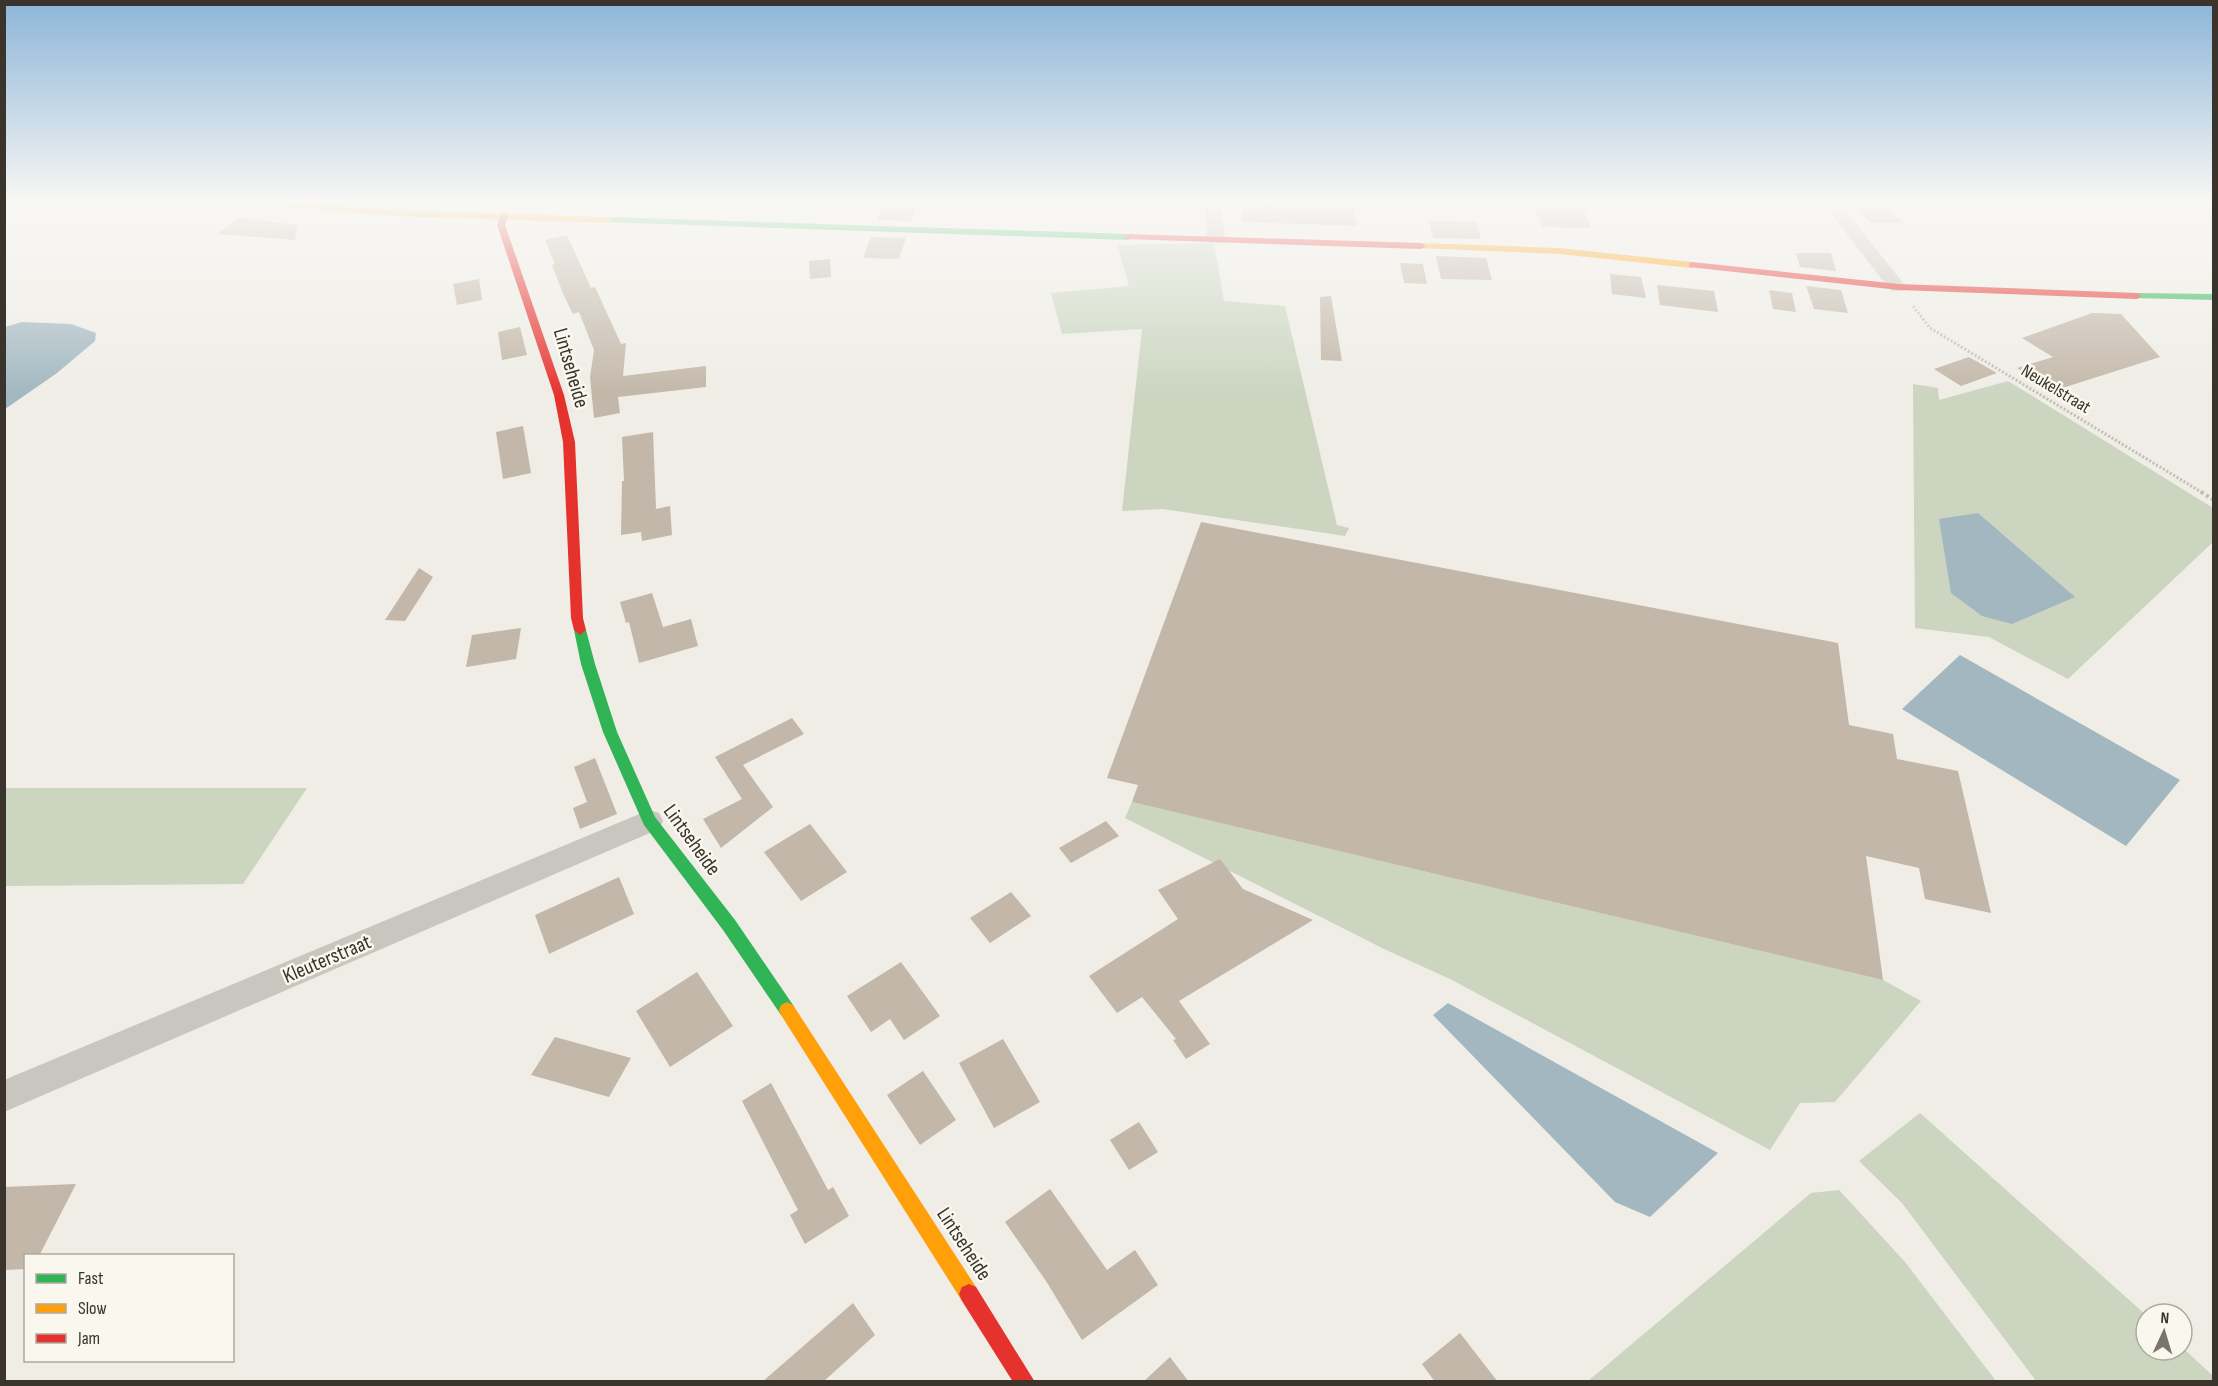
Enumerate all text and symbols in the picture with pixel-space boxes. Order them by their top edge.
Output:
street label: Lintseheide [548,325,594,411]
street label: Neukelstraat [2017,360,2095,418]
street label: Lintseheide [658,800,726,880]
street label: Kleuterstraat [279,929,375,989]
street label: Lintseheide [931,1203,997,1285]
legend [24,1254,234,1362]
text: Fast [78,1268,104,1289]
text: Slow [78,1298,107,1319]
north arrow [2134,1302,2194,1362]
text: N [2160,1309,2170,1328]
text: Jam [77,1328,100,1349]

